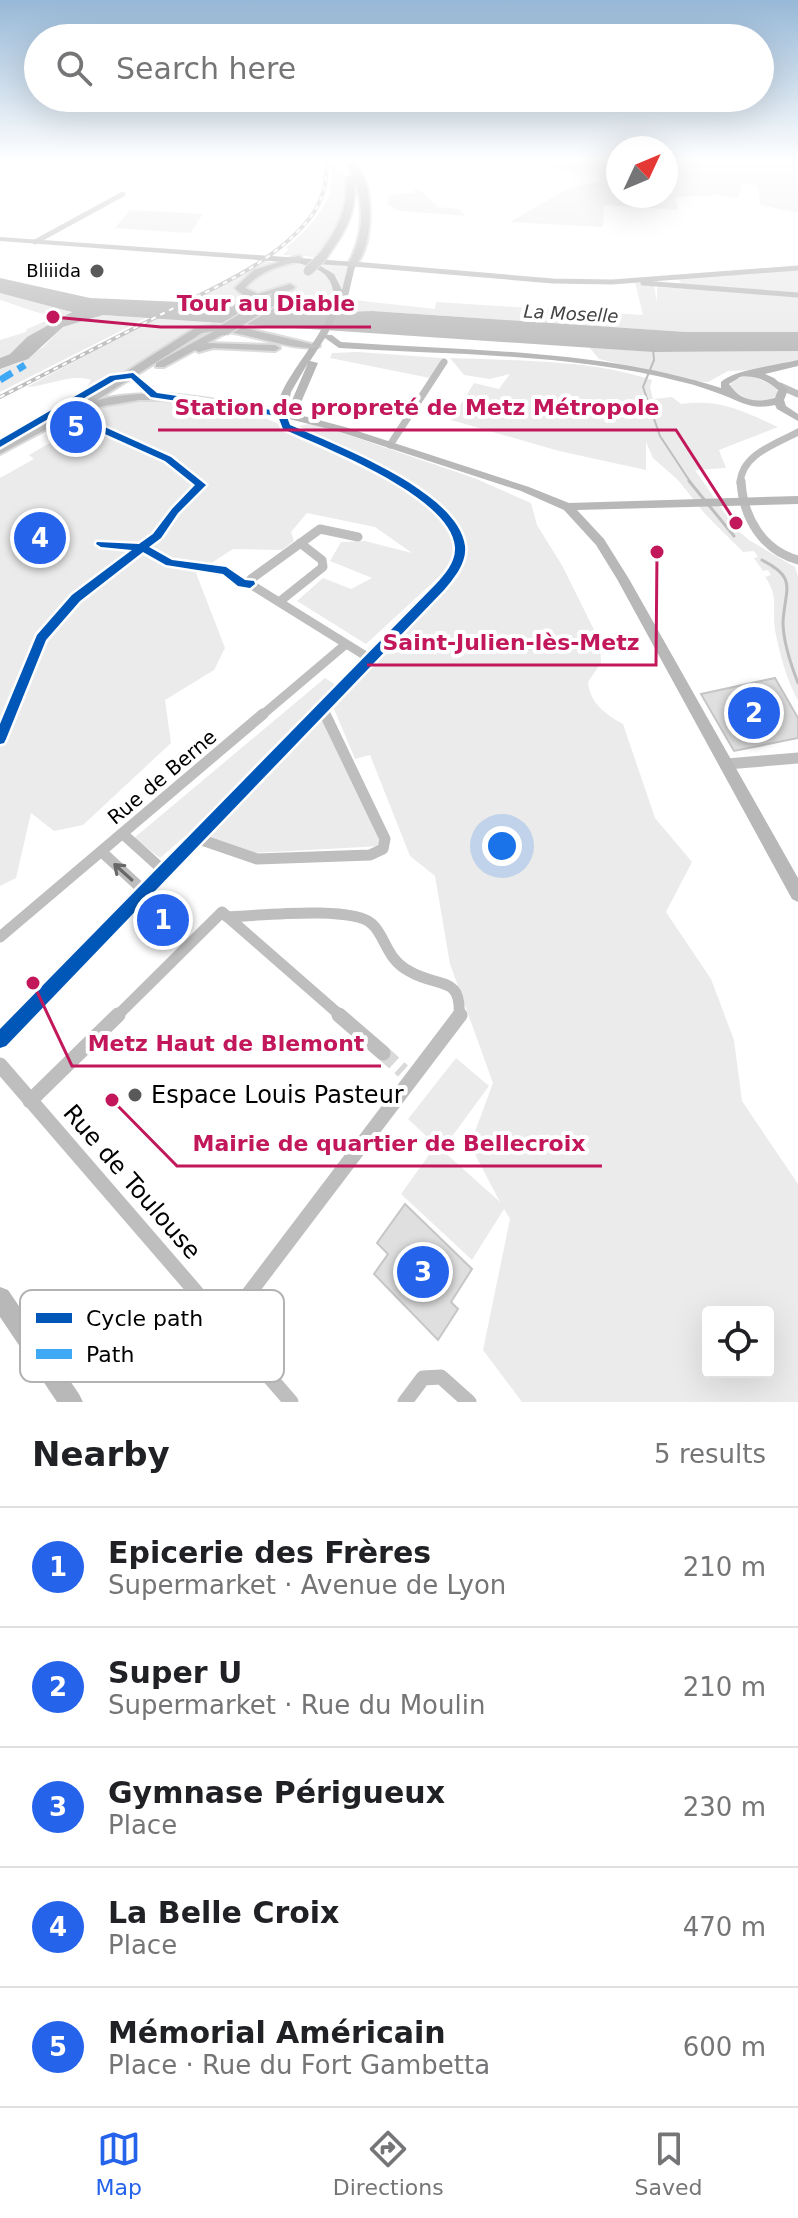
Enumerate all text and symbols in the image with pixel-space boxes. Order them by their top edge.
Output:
search box [24,24,774,112]
icon: search [52,46,96,90]
text: Search here [116,51,296,86]
north arrow [606,136,678,208]
place label: Bliiida [26,260,81,281]
marker: Bliiida [88,262,106,280]
callout: Tour au Diable [161,281,371,327]
text: Tour au Diable [177,291,355,316]
water label: La Moselle [523,301,619,326]
callout: Station de propreté de Metz Métropole [158,384,676,430]
text: Station de propreté de Metz Métropole [174,395,660,420]
pin: 5 [50,397,102,457]
pin: 4 [14,508,66,568]
callout: Saint-Julien-lès-Metz [367,619,656,665]
text: Saint-Julien-lès-Metz [382,630,640,655]
pin: 2 [728,683,780,743]
street label: Rue de Berne [103,725,221,829]
your location [482,826,522,866]
one-way arrow [113,862,133,881]
pin: 1 [137,890,189,950]
callout: Metz Haut de Blemont [72,1020,381,1066]
text: Metz Haut de Blemont [88,1031,365,1056]
place label: Espace Louis Pasteur [151,1081,404,1109]
marker: Espace Louis Pasteur [126,1086,144,1104]
street label: Rue de Toulouse [57,1099,207,1265]
callout: Mairie de quartier de Bellecroix [177,1120,602,1166]
text: Mairie de quartier de Bellecroix [193,1131,585,1156]
pin: 3 [397,1242,449,1302]
legend [20,1290,284,1382]
text: Cycle path [86,1306,203,1331]
map controls [702,1306,774,1378]
button: locate [702,1306,774,1378]
text: Path [86,1342,134,1367]
text: Nearby [32,1434,170,1474]
text: 5 results [654,1439,766,1469]
text: Epicerie des Frères [108,1535,431,1570]
text: 1 [49,1552,67,1582]
text: 210 m [683,1552,766,1582]
text: Supermarket · Avenue de Lyon [108,1570,506,1600]
text: Super U [108,1655,242,1690]
text: 2 [49,1672,67,1702]
text: 210 m [683,1672,766,1702]
text: Supermarket · Rue du Moulin [108,1690,485,1720]
text: Gymnase Périgueux [108,1775,445,1810]
text: 3 [49,1792,67,1822]
text: 230 m [683,1792,766,1822]
text: Place [108,1810,177,1840]
text: La Belle Croix [108,1895,339,1930]
text: 4 [49,1912,67,1942]
text: 470 m [683,1912,766,1942]
text: Place [108,1930,177,1960]
text: Mémorial Américain [108,2015,446,2050]
text: 5 [49,2032,67,2062]
text: 600 m [683,2032,766,2062]
text: Place · Rue du Fort Gambetta [108,2050,490,2080]
tab: Map [95,2127,142,2200]
tab: Directions [333,2127,444,2200]
tab: Saved [635,2127,703,2200]

